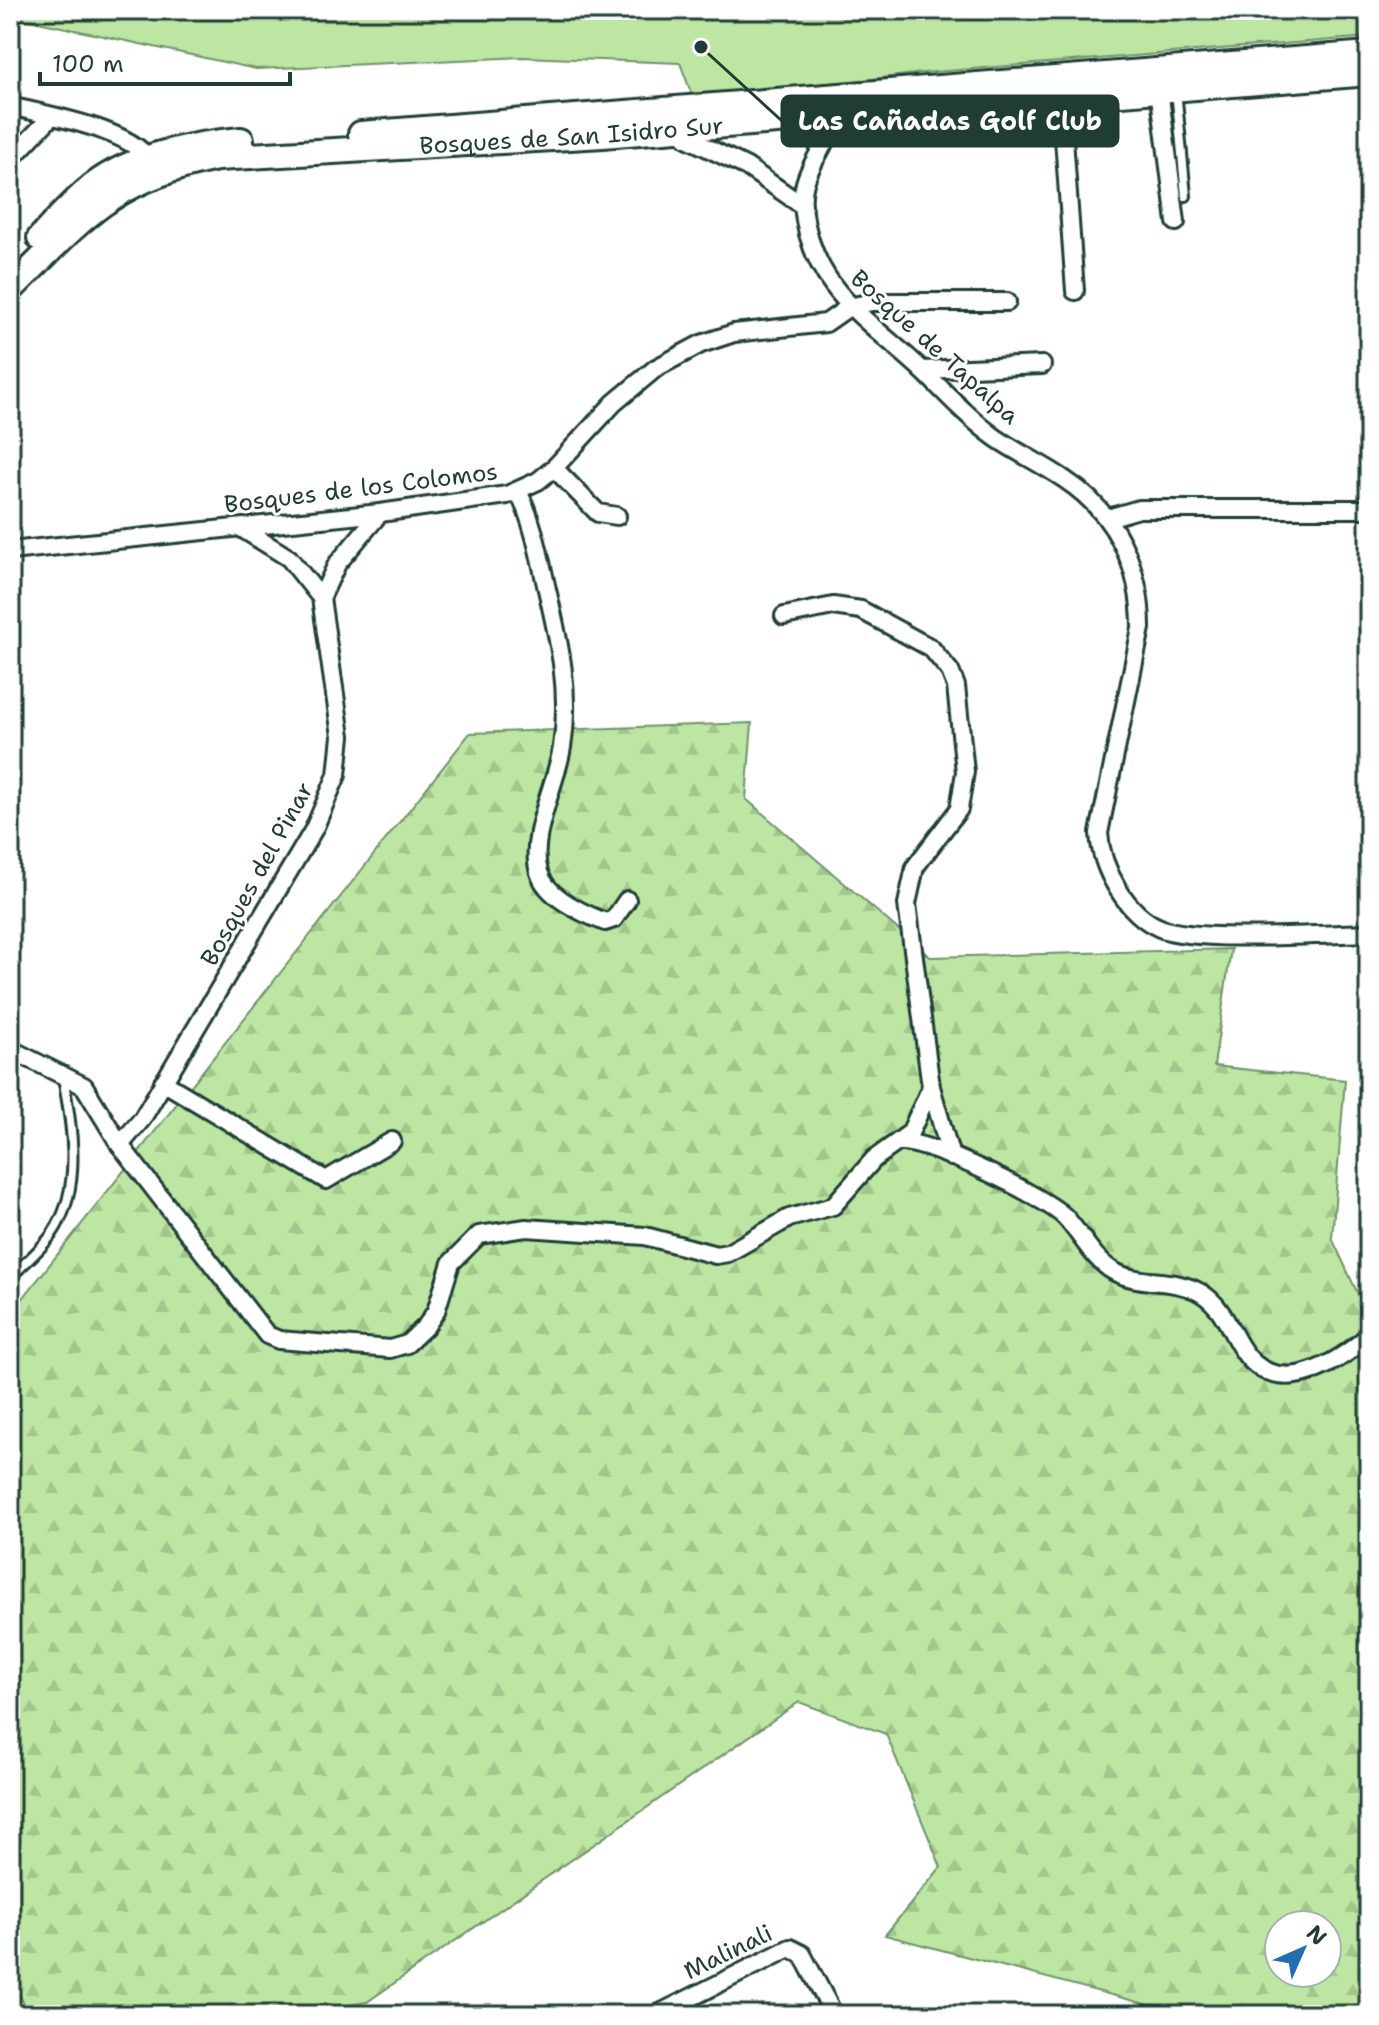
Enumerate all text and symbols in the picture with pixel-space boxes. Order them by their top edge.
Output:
scale bar [40,36,290,86]
text: 100 m [52,48,124,80]
callout: Las Cañadas Golf Club [782,96,1118,146]
text: Las Cañadas Golf Club [798,103,1102,138]
street label: Bosques de San Isidro Sur [419,109,725,162]
street label: Bosque de Tapalpa [844,263,1026,431]
street label: Bosques de los Colomos [222,455,500,521]
street label: Bosques del Pinar [193,776,321,972]
north arrow [1263,1909,1343,1989]
street label: Malinali [678,1917,778,1987]
text: N [1300,1919,1333,1952]

